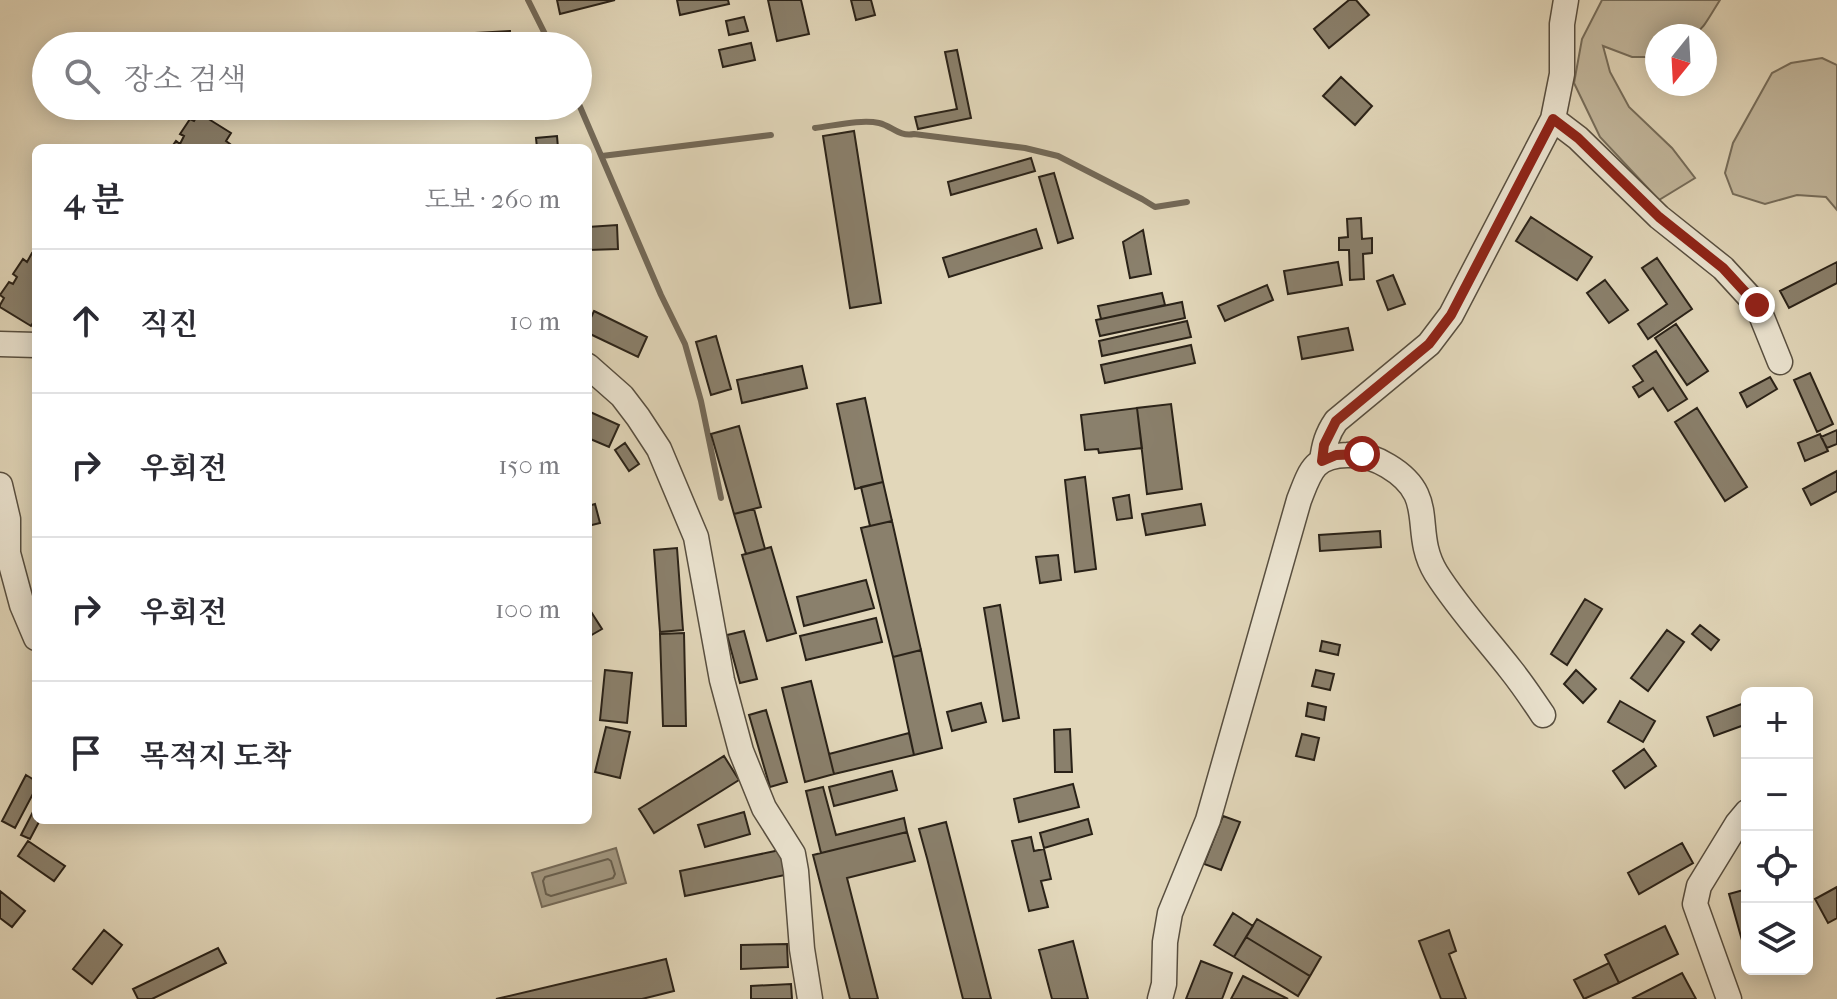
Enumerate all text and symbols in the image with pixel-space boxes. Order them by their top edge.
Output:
north arrow [1645,24,1717,96]
search box [32,32,592,120]
icon: search [60,54,104,98]
text: 장소 검색 [124,62,246,97]
text: 4 분 [64,180,124,220]
text: 도보 · 260 m [424,184,560,215]
route end [1739,287,1775,323]
icon: ahead [64,299,108,343]
text: 10 m [509,306,560,337]
text: 직진 [140,307,198,342]
route start [1344,436,1380,472]
icon: right [64,443,108,487]
text: 150 m [498,450,560,481]
text: 우회전 [140,451,227,486]
icon: right [64,587,108,631]
text: 100 m [495,594,560,625]
text: 우회전 [140,595,227,630]
map controls [1741,687,1813,975]
button: + [1741,687,1813,759]
icon: arrive [64,731,108,775]
text: 목적지 도착 [140,739,291,774]
button: − [1741,759,1813,831]
button: locate [1741,831,1813,903]
button: layers [1741,903,1813,975]

